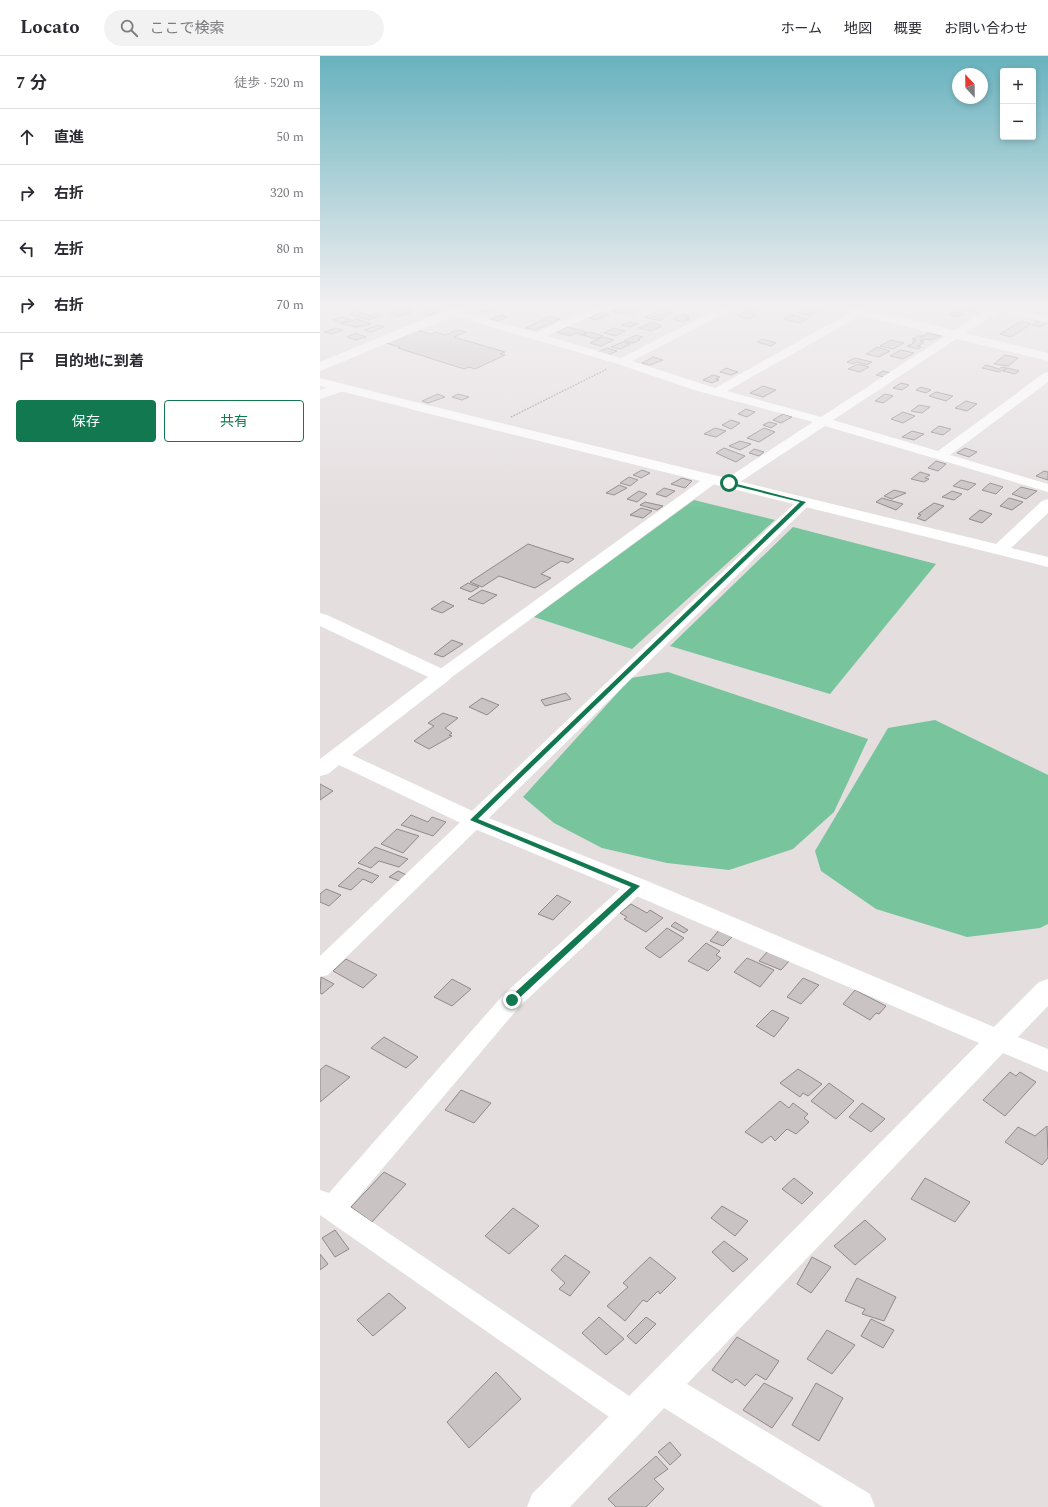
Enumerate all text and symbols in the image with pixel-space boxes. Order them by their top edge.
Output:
search box [104,10,384,46]
text: Locato [20,13,80,42]
icon: search [118,17,140,39]
text: ここで検索 [150,17,225,40]
text: ホーム [780,18,822,39]
text: 地図 [844,18,872,39]
text: 概要 [894,18,922,39]
text: お問い合わせ [944,18,1028,39]
north arrow [952,68,988,104]
map controls [1000,68,1036,140]
button: + [1000,68,1036,104]
text: 7 分 [16,70,47,96]
text: 徒歩 · 520 m [234,73,304,93]
button: − [1000,104,1036,140]
icon: ahead [16,126,38,148]
text: 直進 [54,126,84,149]
text: 50 m [277,127,304,147]
icon: right [16,182,38,204]
text: 右折 [54,182,84,205]
text: 320 m [270,183,304,203]
icon: left [16,238,38,260]
text: 左折 [54,238,84,261]
text: 80 m [277,239,304,259]
icon: right [16,294,38,316]
text: 右折 [54,294,84,317]
text: 70 m [277,295,304,315]
icon: arrive [16,350,38,372]
text: 目的地に到着 [54,350,144,373]
button: 保存 [16,400,156,442]
button: 共有 [164,400,304,442]
route start [720,474,738,492]
route end [503,991,521,1009]

